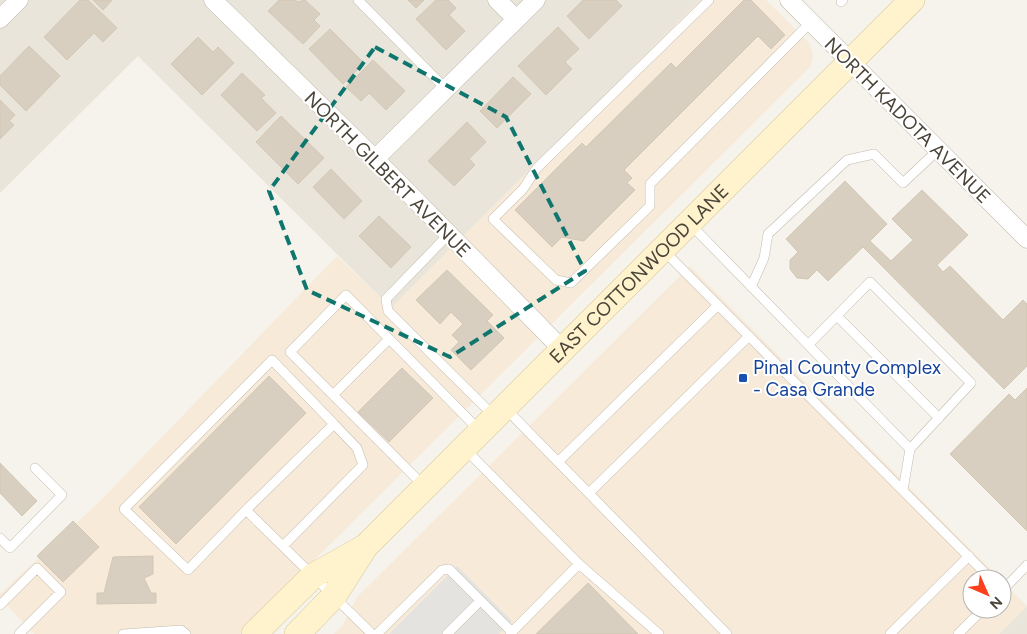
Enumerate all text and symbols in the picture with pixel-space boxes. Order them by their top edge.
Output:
street label: NORTH KADOTA AVENUE [820,33,995,208]
street label: NORTH GILBERT AVENUE [300,86,476,262]
street label: EAST COTTONWOOD LANE [545,179,733,368]
place label: Pinal County Complex - Casa Grande [753,356,941,401]
marker: Pinal County Complex - Casa Grande [737,372,749,384]
north arrow [962,569,1012,619]
text: N [986,593,1006,613]

